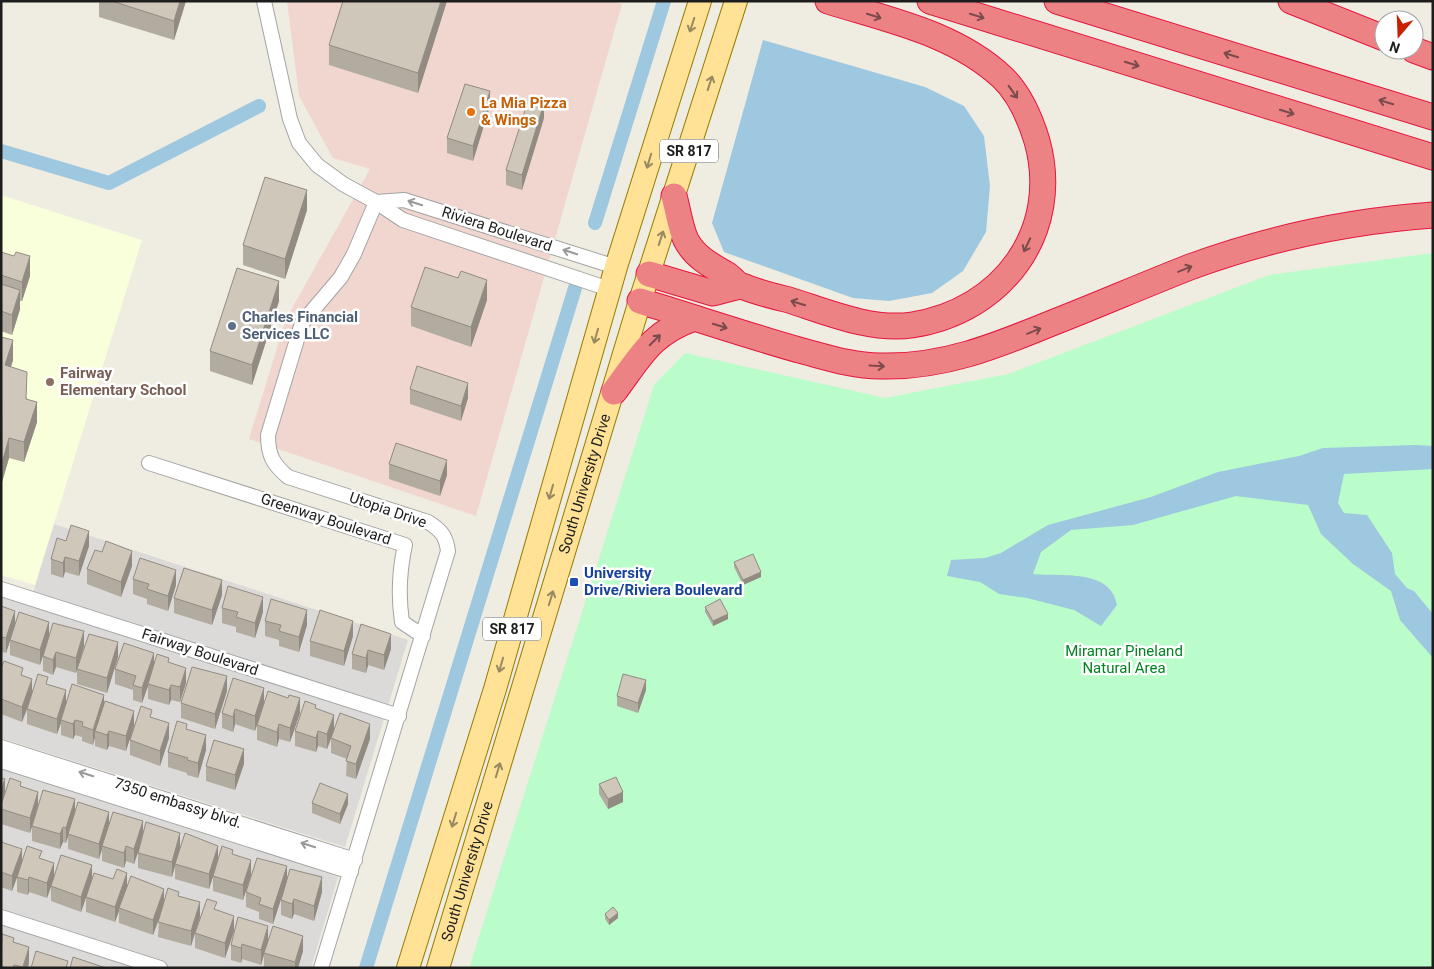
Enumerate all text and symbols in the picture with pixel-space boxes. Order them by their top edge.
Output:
north arrow [1374,10,1424,60]
one-way arrow [866,11,882,21]
one-way arrow [968,11,984,21]
one-way arrow [687,16,697,32]
text: N [1387,38,1402,56]
one-way arrow [1223,49,1239,59]
one-way arrow [1124,60,1139,69]
one-way arrow [706,76,715,91]
one-way arrow [1008,85,1018,99]
place label: La Mia Pizza & Wings [481,94,567,129]
one-way arrow [1379,97,1395,107]
marker: La Mia Pizza & Wings [465,106,477,118]
one-way arrow [1279,108,1295,118]
road number: SR 817 [660,140,718,162]
one-way arrow [644,153,654,169]
one-way arrow [407,198,423,208]
street label: Riviera Boulevard [440,203,554,255]
one-way arrow [656,230,666,246]
one-way arrow [1022,238,1032,253]
one-way arrow [562,247,578,257]
one-way arrow [1177,264,1192,274]
one-way arrow [790,298,806,308]
place label: Charles Financial Services LLC [242,308,358,343]
marker: Charles Financial Services LLC [226,320,238,332]
one-way arrow [712,322,728,331]
one-way arrow [1026,325,1041,335]
one-way arrow [591,327,600,343]
one-way arrow [649,334,661,346]
one-way arrow [869,361,885,370]
place label: Fairway Elementary School [60,364,186,399]
marker: Fairway Elementary School [44,376,56,388]
street label: South University Drive [555,411,614,556]
one-way arrow [546,484,556,500]
street label: Utopia Drive [347,488,429,532]
street label: Greenway Boulevard [259,489,393,549]
place label: University Drive/Riviera Boulevard [584,564,742,599]
marker: University Drive/Riviera Boulevard [568,576,580,588]
one-way arrow [546,591,556,607]
road number: SR 817 [483,618,541,640]
street label: Fairway Boulevard [139,625,261,679]
park label: Miramar Pineland Natural Area [1065,642,1183,677]
one-way arrow [496,657,506,673]
one-way arrow [494,763,504,779]
one-way arrow [79,769,95,779]
street label: 7350 embassy blvd. [112,774,244,832]
street label: South University Drive [438,799,497,944]
one-way arrow [449,812,458,828]
one-way arrow [300,839,316,849]

